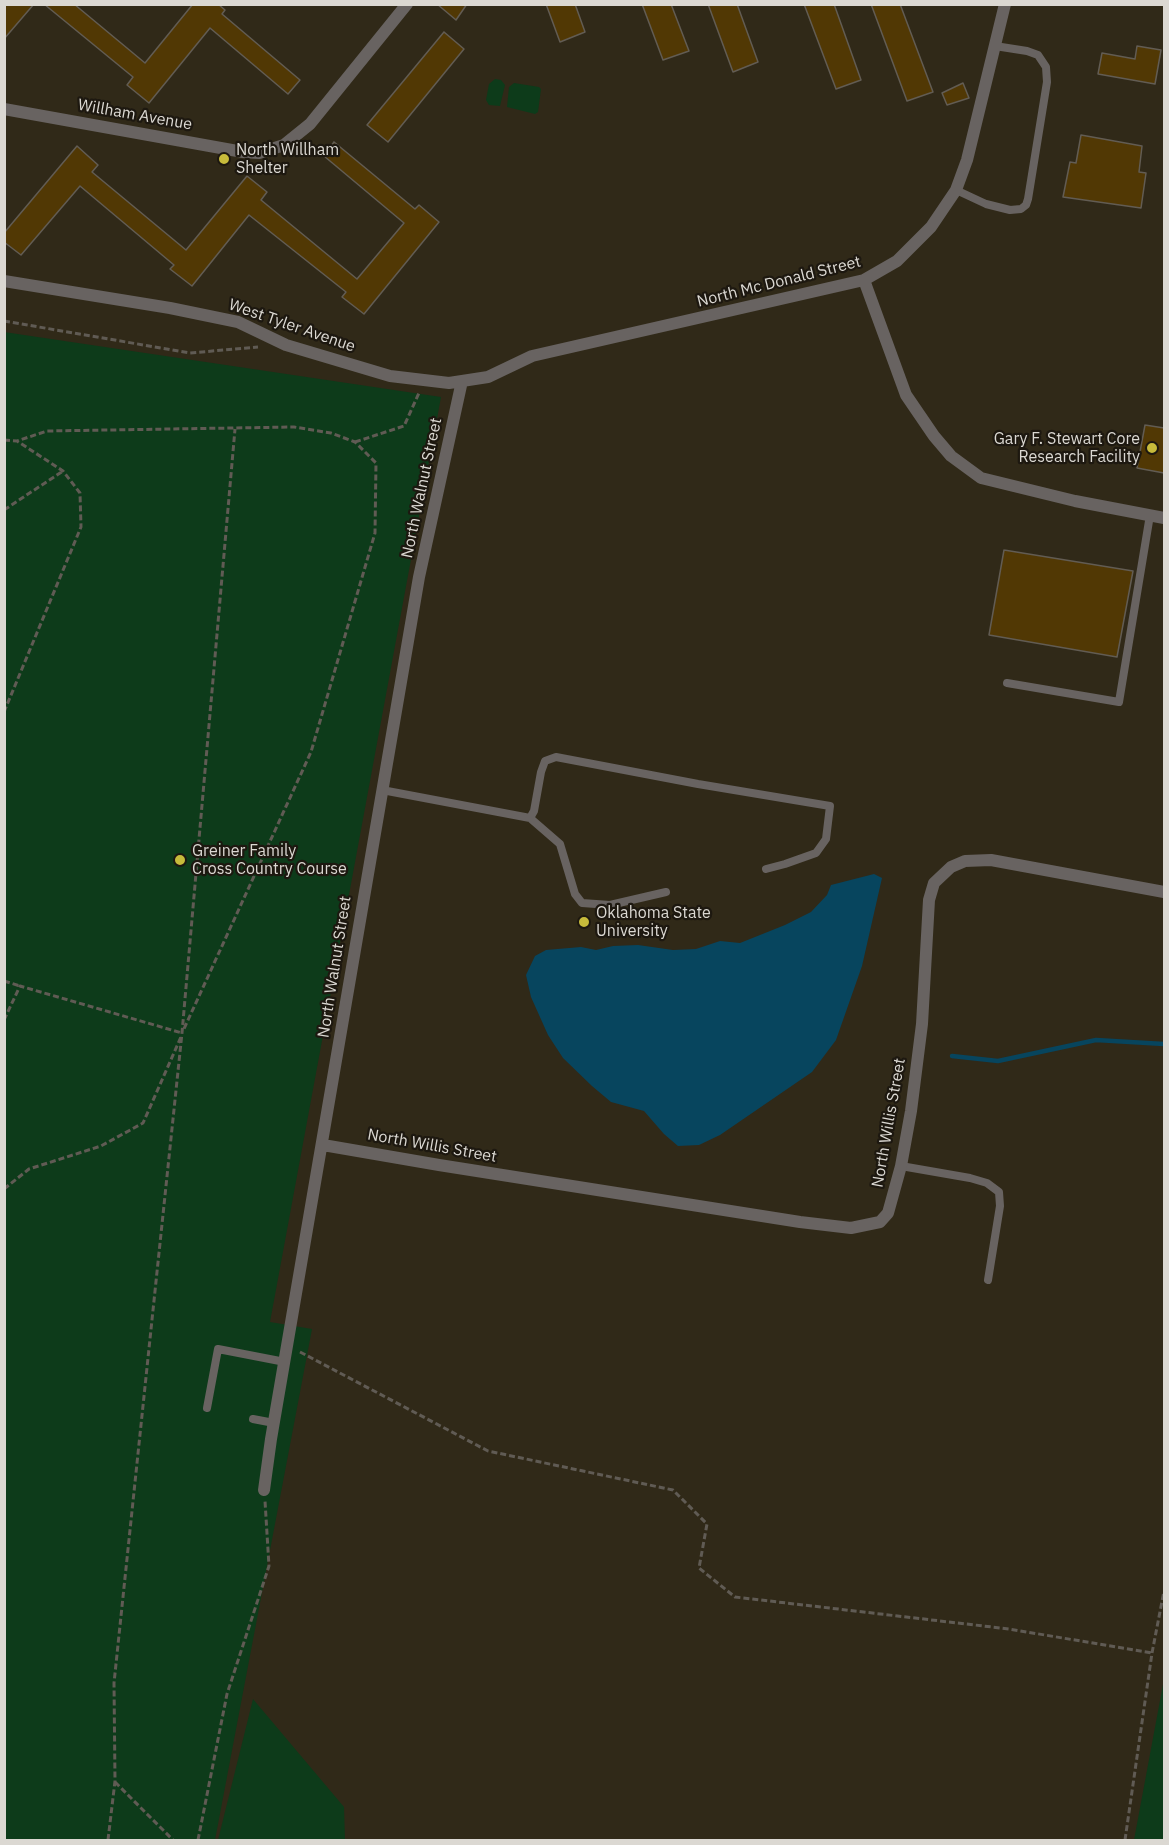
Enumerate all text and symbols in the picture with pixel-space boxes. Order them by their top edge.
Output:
street label: Willham Avenue [76,96,194,134]
place label: North Willham Shelter [236,140,339,178]
marker: North Willham Shelter [217,152,231,166]
street label: North Mc Donald Street [695,252,863,312]
street label: West Tyler Avenue [226,295,358,357]
street label: North Walnut Street [398,416,446,560]
place label: Gary F. Stewart Core Research Facility [994,429,1140,467]
marker: Gary F. Stewart Core Research Facility [1145,441,1159,455]
place label: Greiner Family Cross Country Course [192,841,347,879]
marker: Greiner Family Cross Country Course [173,853,187,867]
street label: North Walnut Street [314,895,356,1039]
place label: Oklahoma State University [596,903,711,941]
marker: Oklahoma State University [577,915,591,929]
street label: North Willis Street [868,1057,910,1189]
street label: North Willis Street [366,1125,498,1167]

